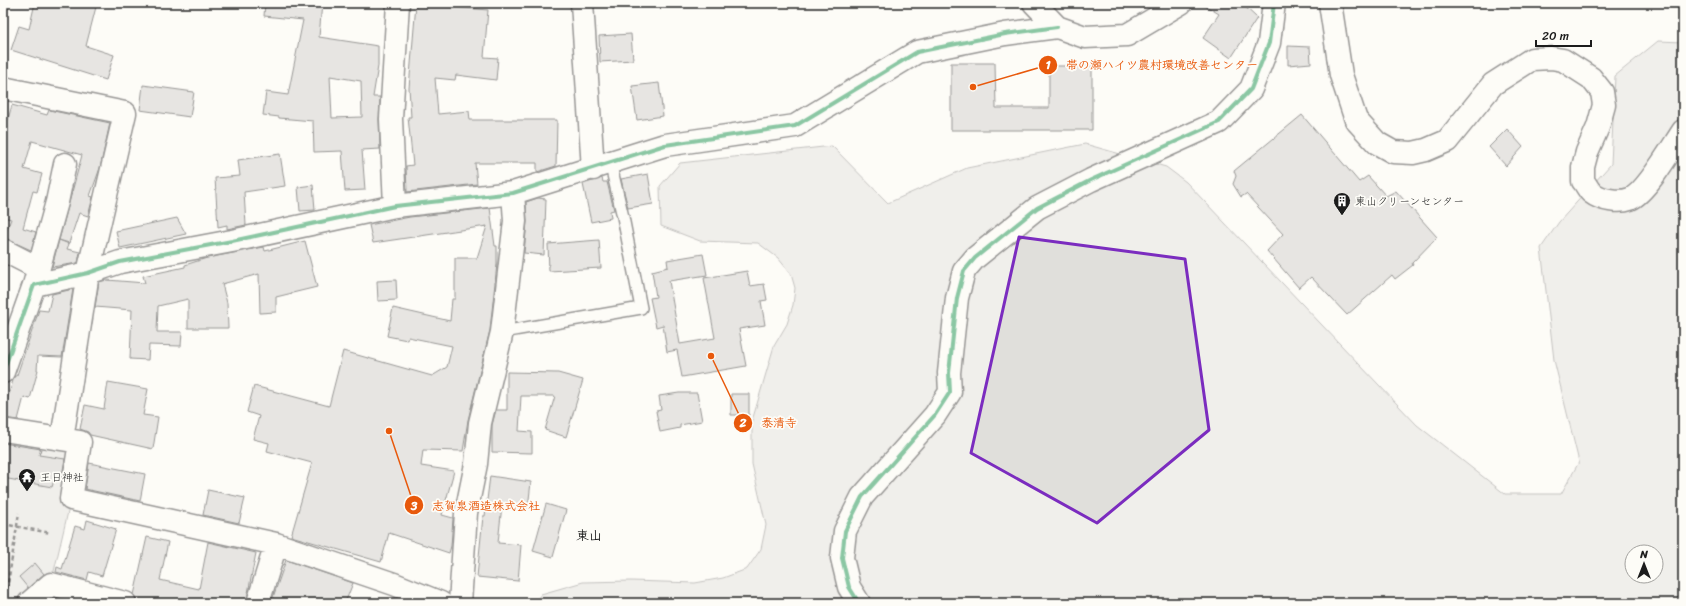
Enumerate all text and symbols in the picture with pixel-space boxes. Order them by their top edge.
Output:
scale bar [1536,22,1591,48]
text: 20 m [1542,25,1569,47]
callout: 帯の瀬ハイツ農村環境改善センター [1038,53,1266,77]
text: 1 [1045,54,1051,76]
text: 帯の瀬ハイツ農村環境改善センター [1066,54,1258,76]
building icon: 東山クリーンセンター [1332,191,1352,216]
place label: 東山クリーンセンター [1355,192,1464,211]
callout: 泰清寺 [733,411,805,435]
text: 2 [739,412,747,434]
text: 泰清寺 [761,412,797,434]
temple icon: 王日神社 [17,467,37,492]
place label: 王日神社 [40,468,84,487]
callout: 志賀泉酒造株式会社 [404,493,548,517]
text: 3 [410,495,418,517]
text: 志賀泉酒造株式会社 [432,495,540,517]
district label: 東山 [576,524,602,547]
north arrow [1624,544,1664,584]
text: N [1639,545,1648,564]

